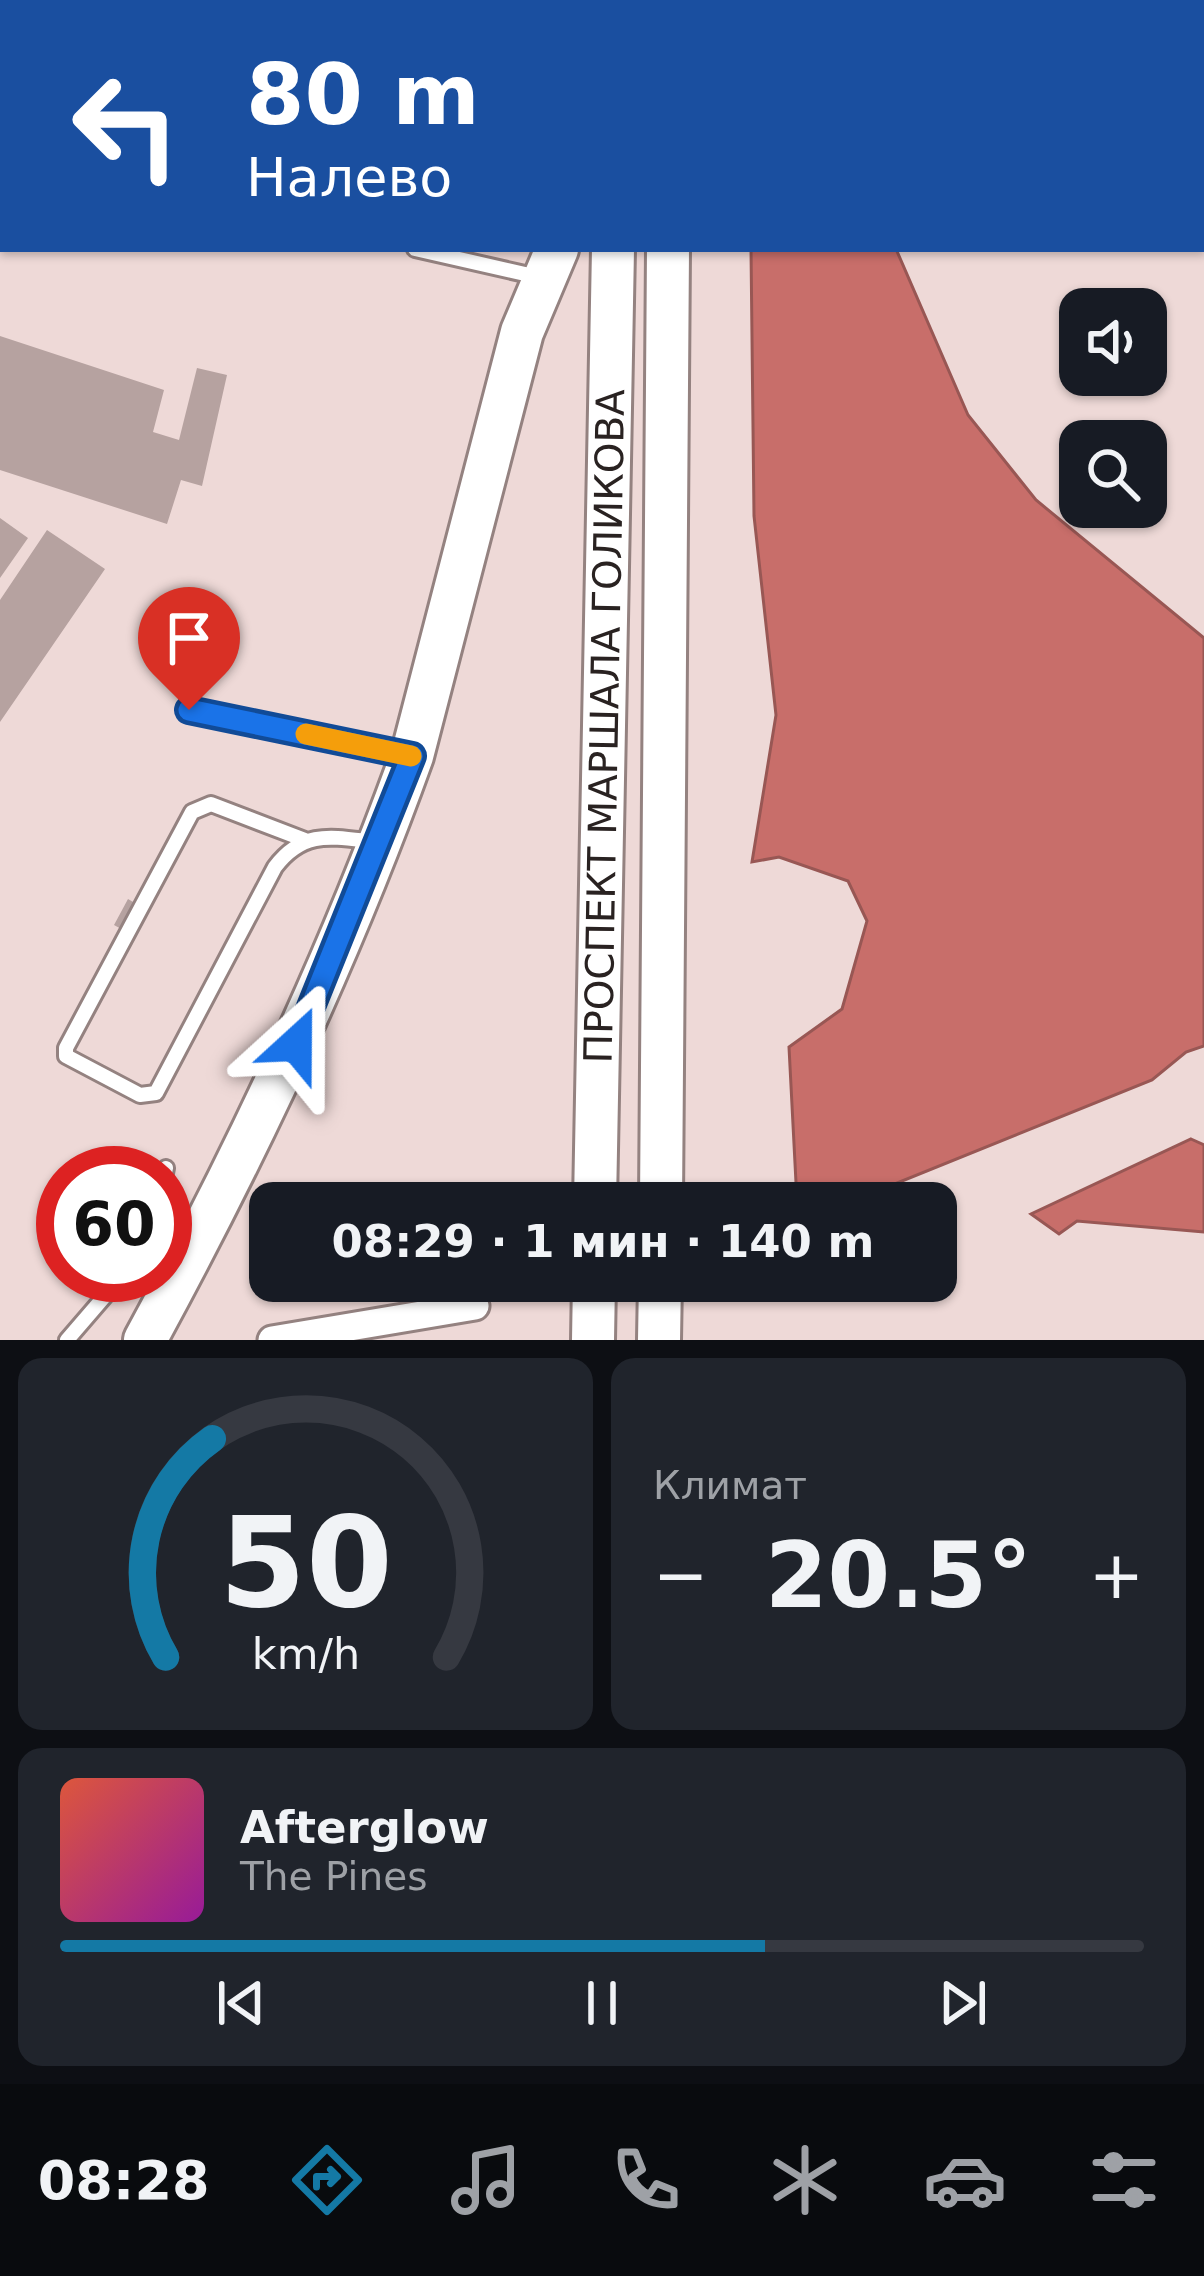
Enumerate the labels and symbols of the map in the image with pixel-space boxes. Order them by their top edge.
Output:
street label: ПРОСПЕКТ МАРШАЛА ГОЛИКОВА [576,388,633,1064]
pin [138,587,240,710]
position arrow [233,981,359,1107]
speed limit sign: 60 [36,1146,192,1302]

